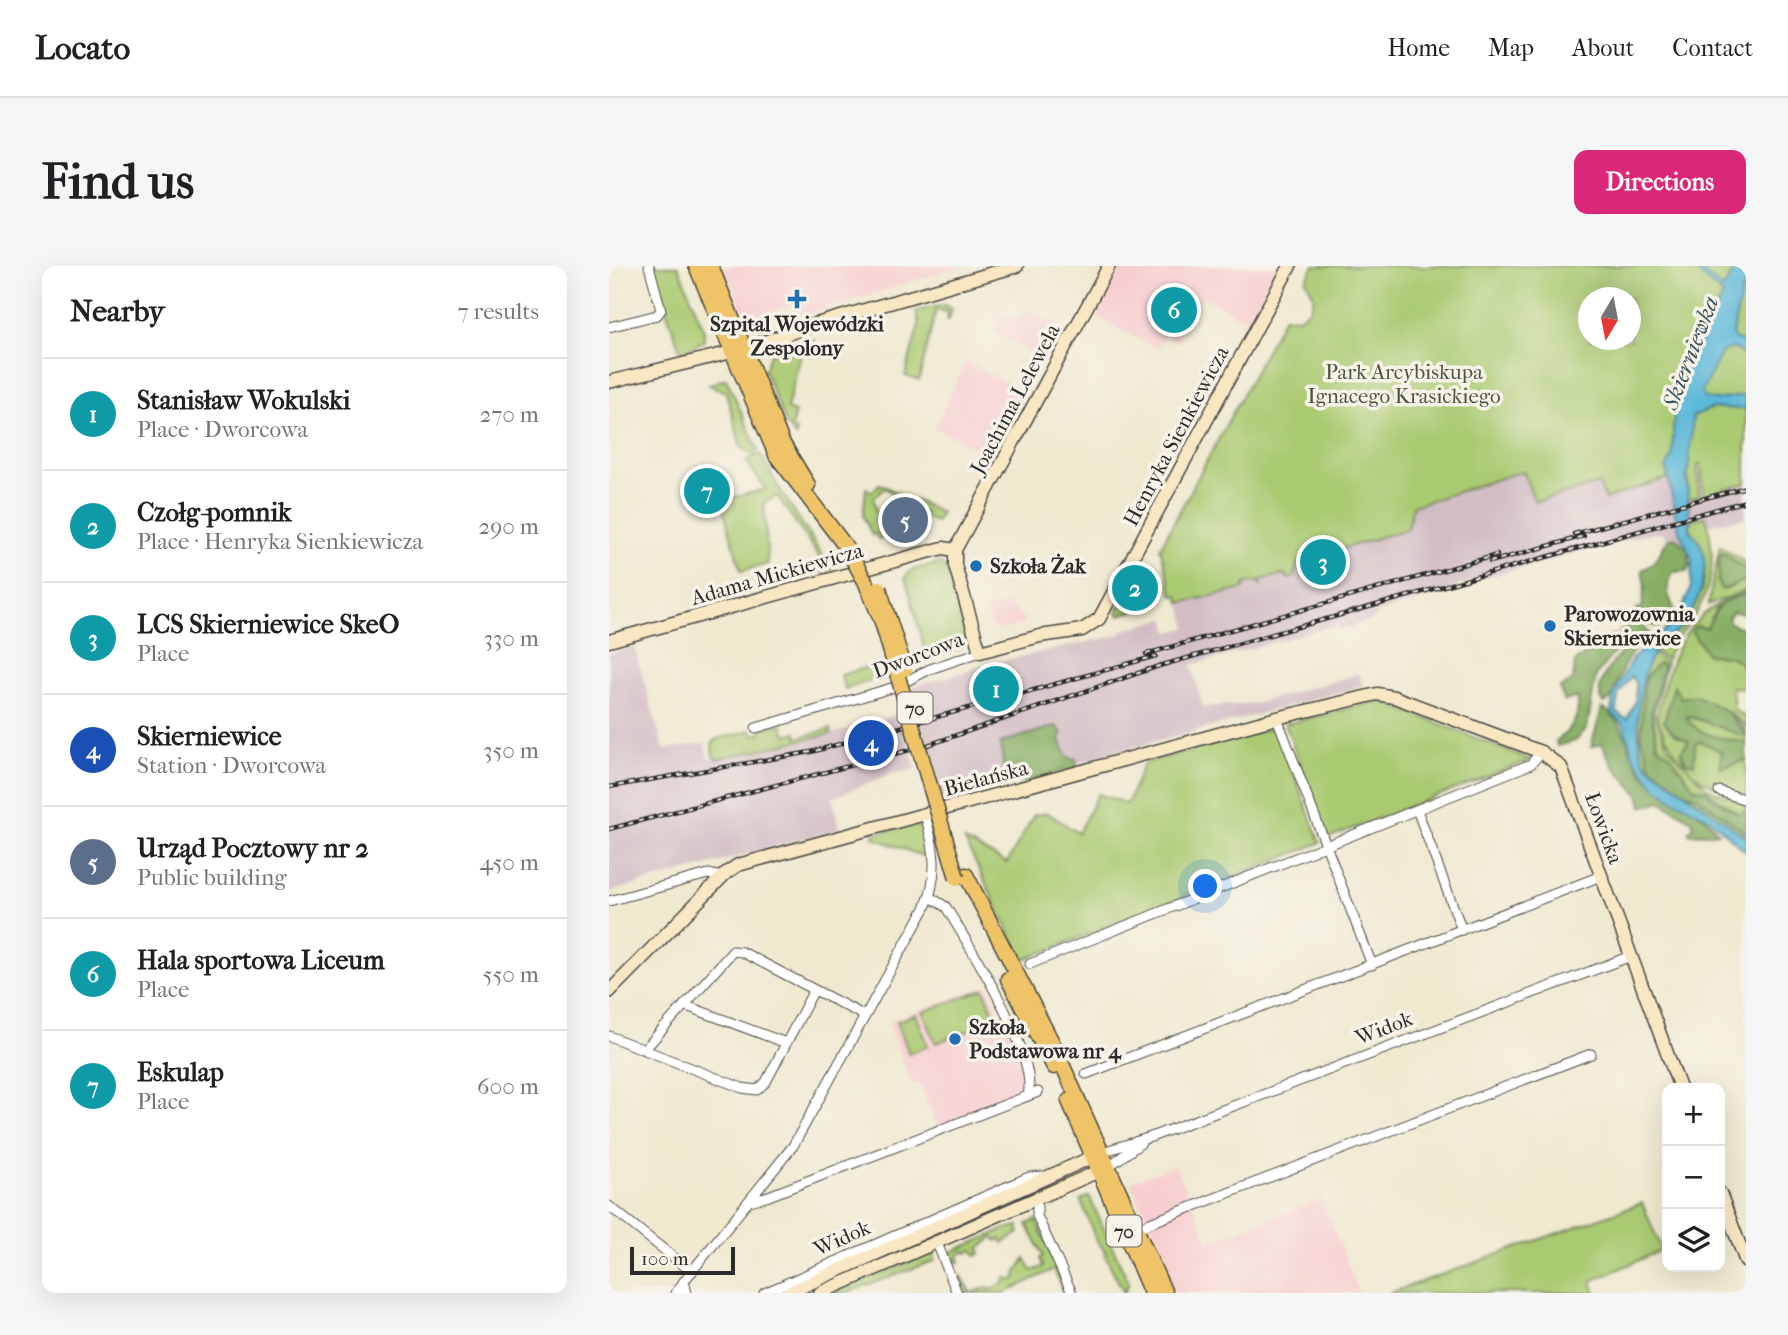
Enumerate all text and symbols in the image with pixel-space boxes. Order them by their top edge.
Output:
text: Locato [35,29,130,68]
text: Home [1388,34,1450,62]
text: Map [1488,34,1534,62]
text: About [1572,34,1634,62]
text: Contact [1672,34,1753,62]
button: Directions [1574,150,1746,214]
text: Find us [42,153,194,211]
pin: 6 [1151,284,1197,336]
north arrow [1578,287,1641,350]
marker: Szpital Wojewódzki Zespolony [787,289,807,309]
water label: Skierniewka [1656,293,1724,414]
text: Nearby [70,294,165,329]
text: 7 results [458,298,539,325]
place label: Szpital Wojewódzki Zespolony [710,312,885,360]
street label: Joachima Lelewela [964,320,1065,480]
street label: Henryka Sienkiewicza [1118,342,1234,530]
park label: Park Arcybiskupa Ignacego Krasickiego [1307,360,1501,408]
text: Stanisław Wokulski [137,385,350,416]
text: 1 [89,401,97,428]
text: 270 m [479,401,539,428]
text: Place · Dworcowa [137,416,308,443]
pin: 7 [684,465,730,517]
pin: 5 [882,494,928,546]
text: Czołg-pomnik [137,497,292,528]
text: 2 [87,513,99,540]
text: 290 m [478,513,539,540]
text: Place · Henryka Sienkiewicza [137,528,423,555]
pin: 3 [1300,536,1346,588]
street label: Adama Mickiewicza [687,538,866,610]
place label: Szkoła Żak [990,553,1087,578]
marker: Szkoła Żak [968,558,984,574]
pin: 2 [1112,562,1158,614]
place label: Parowozownia Skierniewice [1564,602,1696,650]
text: LCS Skierniewice SkeO [137,609,399,640]
marker: Parowozownia Skierniewice [1542,618,1558,634]
text: 3 [88,625,98,652]
text: 330 m [483,625,539,652]
street label: Dworcowa [869,627,967,683]
text: Place [137,640,189,667]
pin: 1 [973,663,1019,715]
road number: 70 [897,692,933,724]
pin: 4 [848,717,894,769]
text: Skierniewice [137,721,282,752]
text: 4 [86,737,100,764]
text: 350 m [483,737,539,764]
text: Station · Dworcowa [137,752,326,779]
street label: Bielańska [941,755,1031,801]
street label: Łowicka [1580,789,1628,867]
text: Urząd Pocztowy nr 2 [137,833,369,864]
text: 5 [88,849,98,876]
text: 450 m [479,849,539,876]
text: Public building [137,864,287,891]
your location [1188,869,1222,903]
text: Hala sportowa Liceum [137,945,385,976]
text: 6 [87,961,99,988]
text: 550 m [483,961,539,988]
text: Place [137,976,189,1003]
street label: Widok [1351,1006,1416,1050]
place label: Szkoła Podstawowa nr 4 [969,1015,1122,1064]
marker: Szkoła Podstawowa nr 4 [947,1031,963,1047]
text: Eskulap [137,1057,224,1088]
text: 7 [87,1073,99,1100]
text: 600 m [477,1073,539,1100]
map controls [1662,1083,1725,1272]
button: + [1662,1083,1725,1146]
text: Place [137,1088,189,1115]
button: − [1662,1146,1725,1209]
button: layers [1662,1209,1725,1272]
street label: Widok [809,1215,874,1261]
road number: 70 [1107,1216,1141,1247]
scale bar [630,1244,735,1276]
text: 100 m [641,1248,689,1270]

